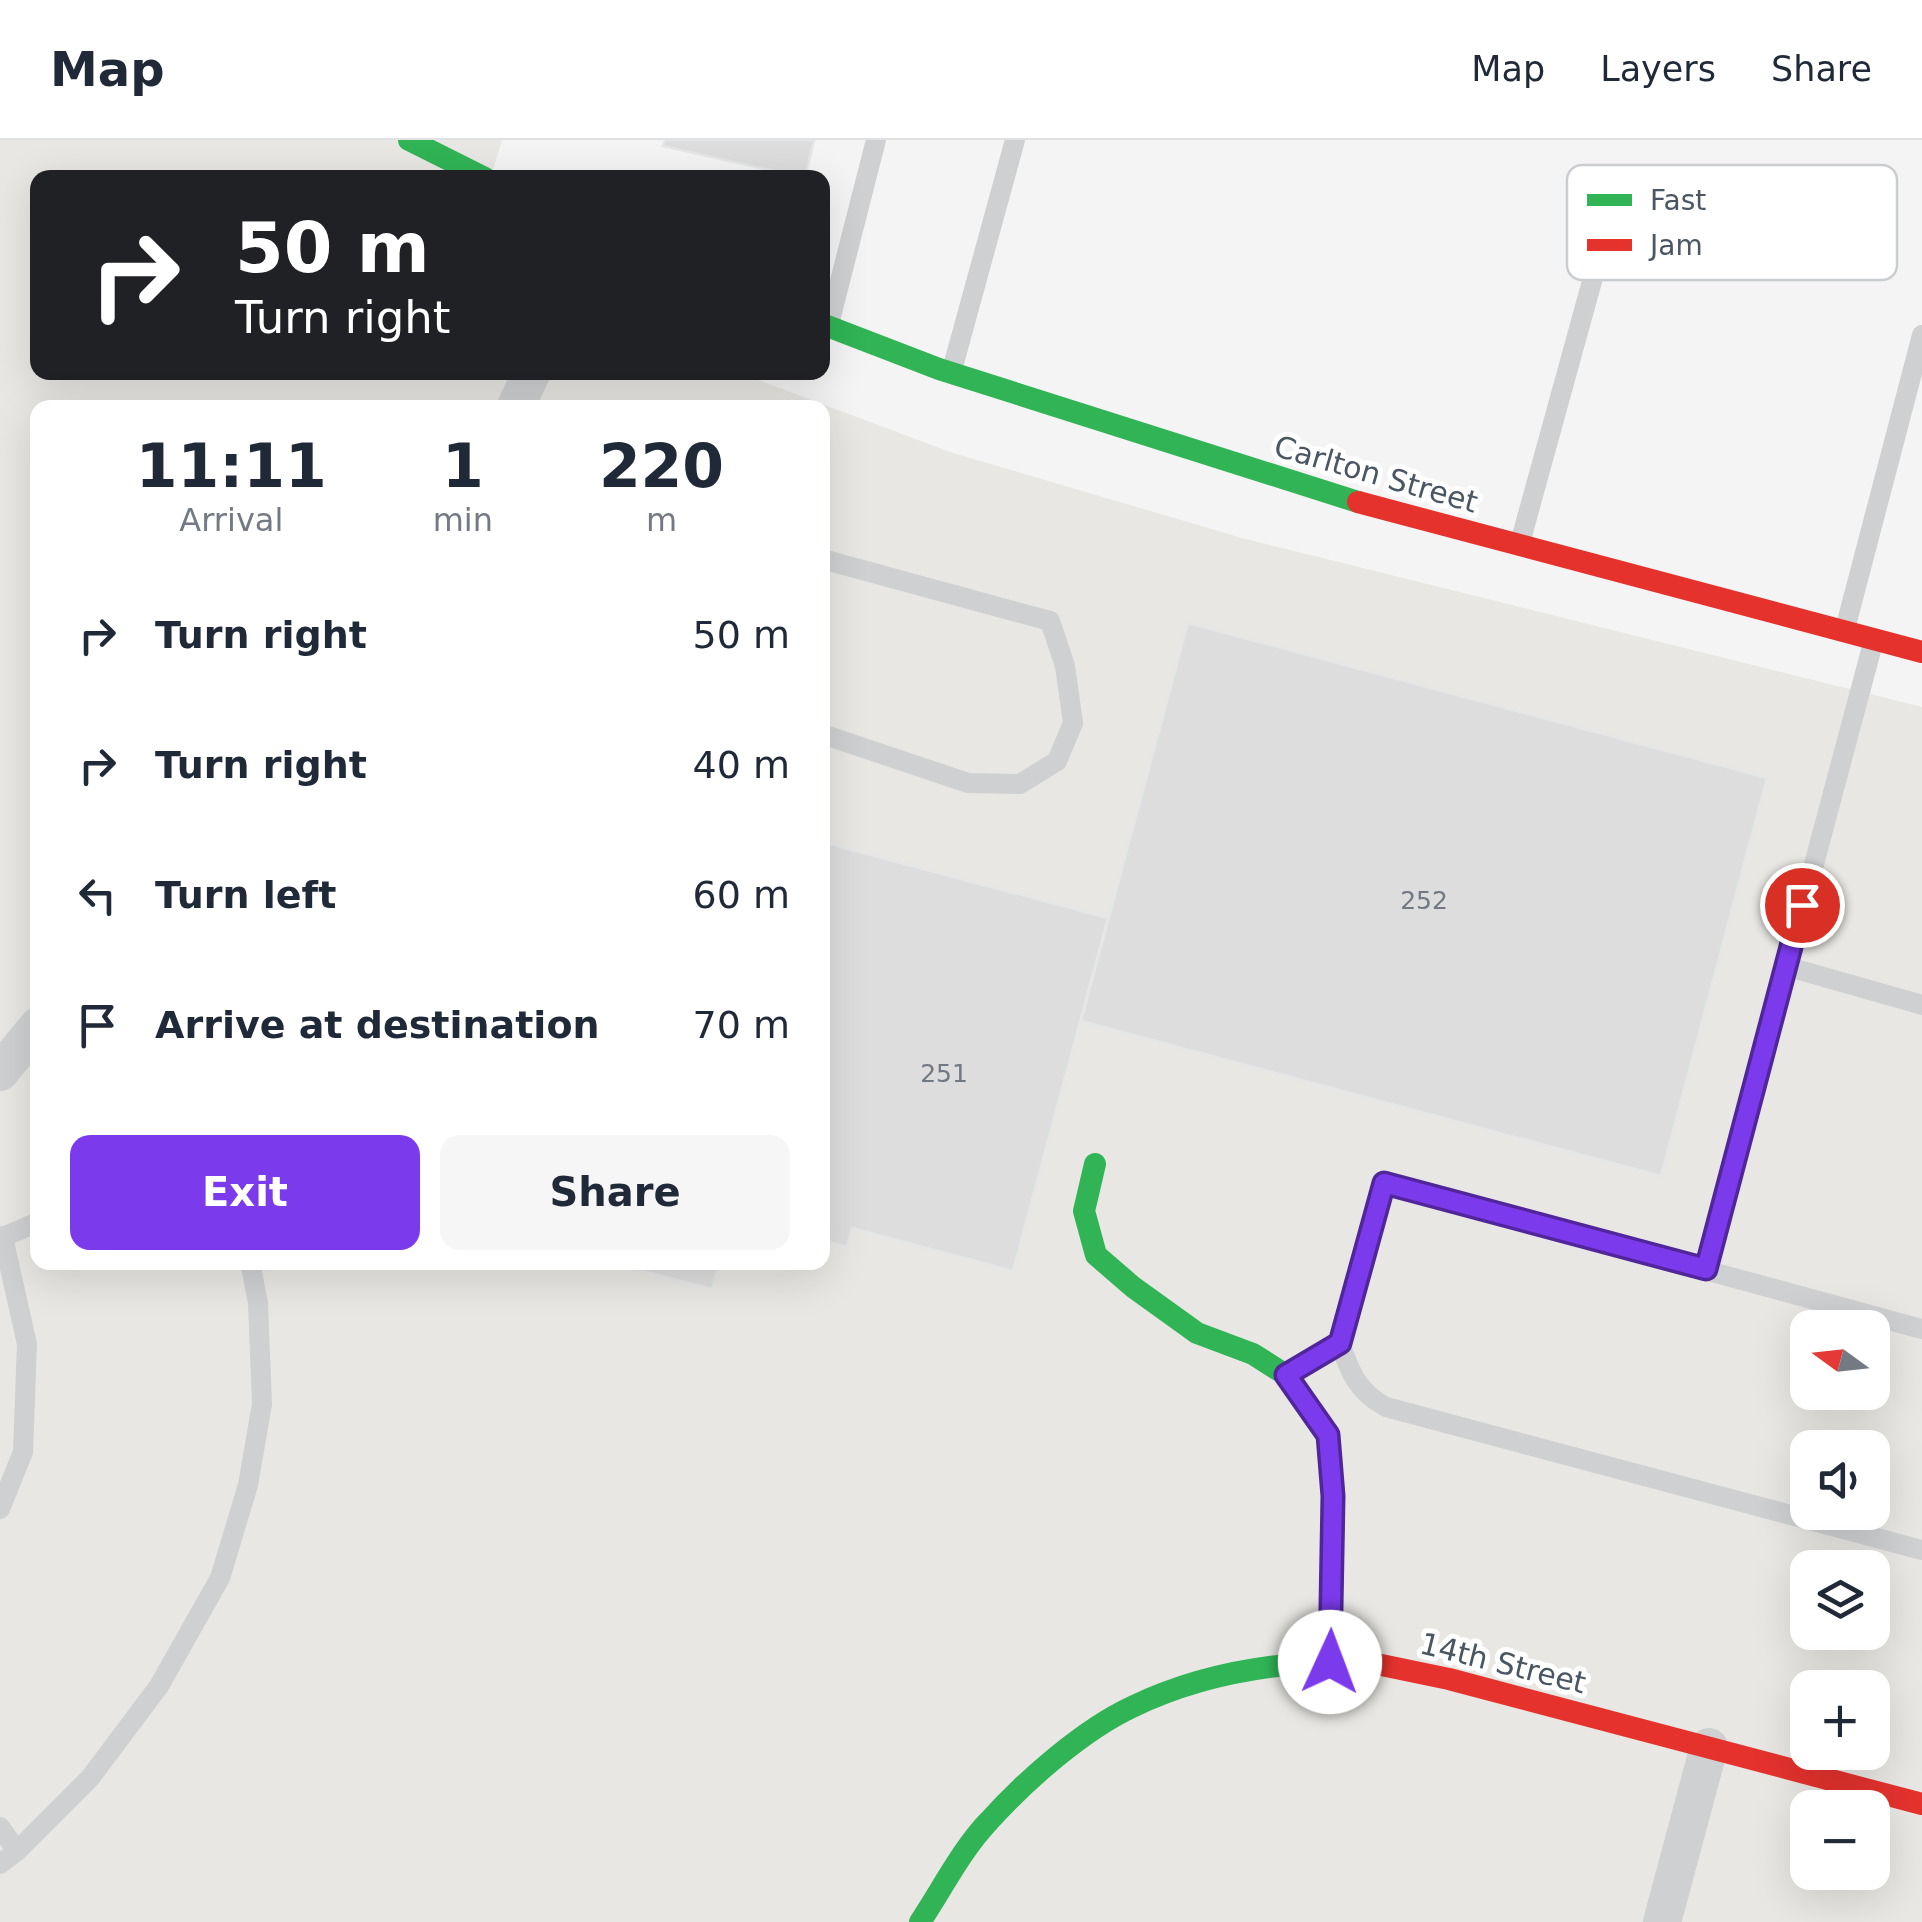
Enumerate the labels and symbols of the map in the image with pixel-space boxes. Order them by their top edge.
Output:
legend [1567,165,1897,280]
text: Fast [1650,184,1706,217]
text: Jam [1648,229,1703,262]
street label: Carlton Street [1270,428,1482,520]
pin [1760,863,1845,948]
house number: 252 [1400,886,1448,915]
house number: 251 [920,1059,968,1088]
north arrow [1790,1310,1890,1410]
position arrow [1278,1610,1382,1714]
street label: 14th Street [1416,1625,1590,1701]

